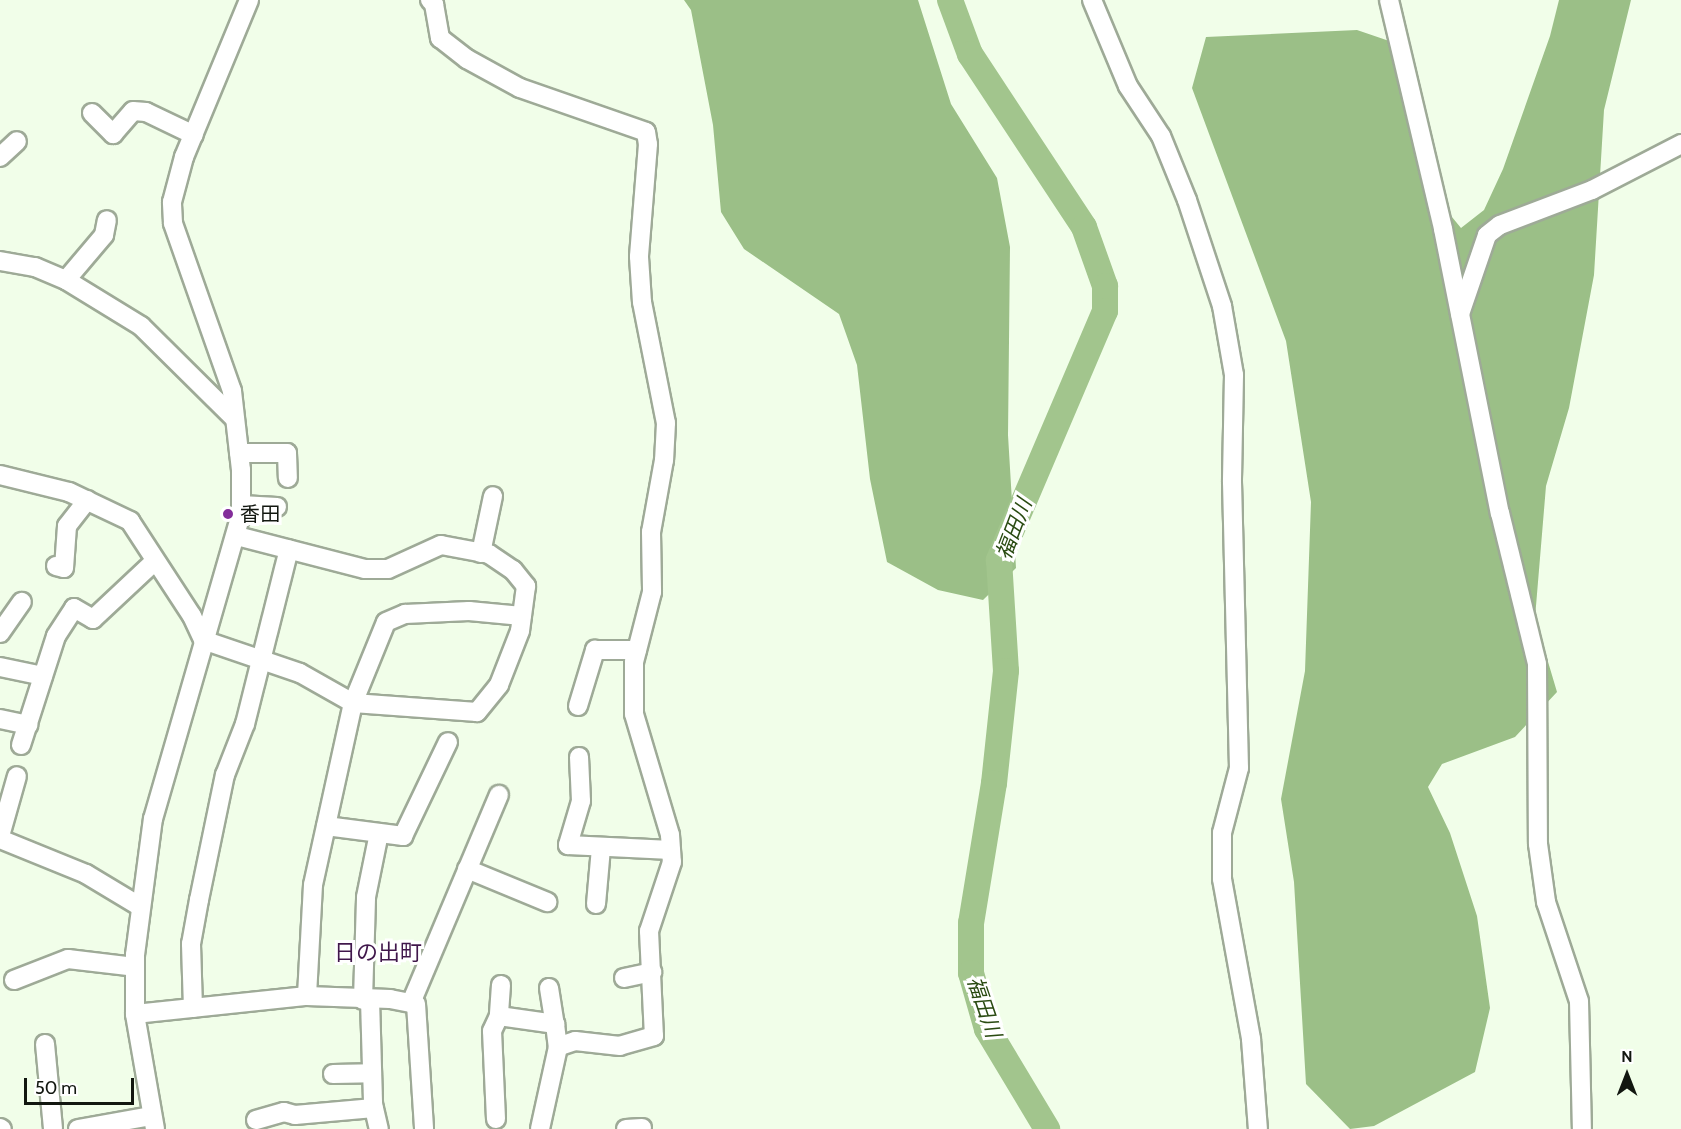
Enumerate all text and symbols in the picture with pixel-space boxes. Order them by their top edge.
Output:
water label: 福田川 [991,495,1037,563]
place label: 香田 [240,502,280,526]
marker: 香田 [221,507,235,521]
district label: 日の出町 [334,940,422,966]
water label: 福田川 [962,973,1006,1041]
north arrow [1597,1045,1657,1105]
text: N [1621,1047,1633,1066]
scale bar [27,1066,136,1104]
text: 50 m [35,1077,77,1099]

